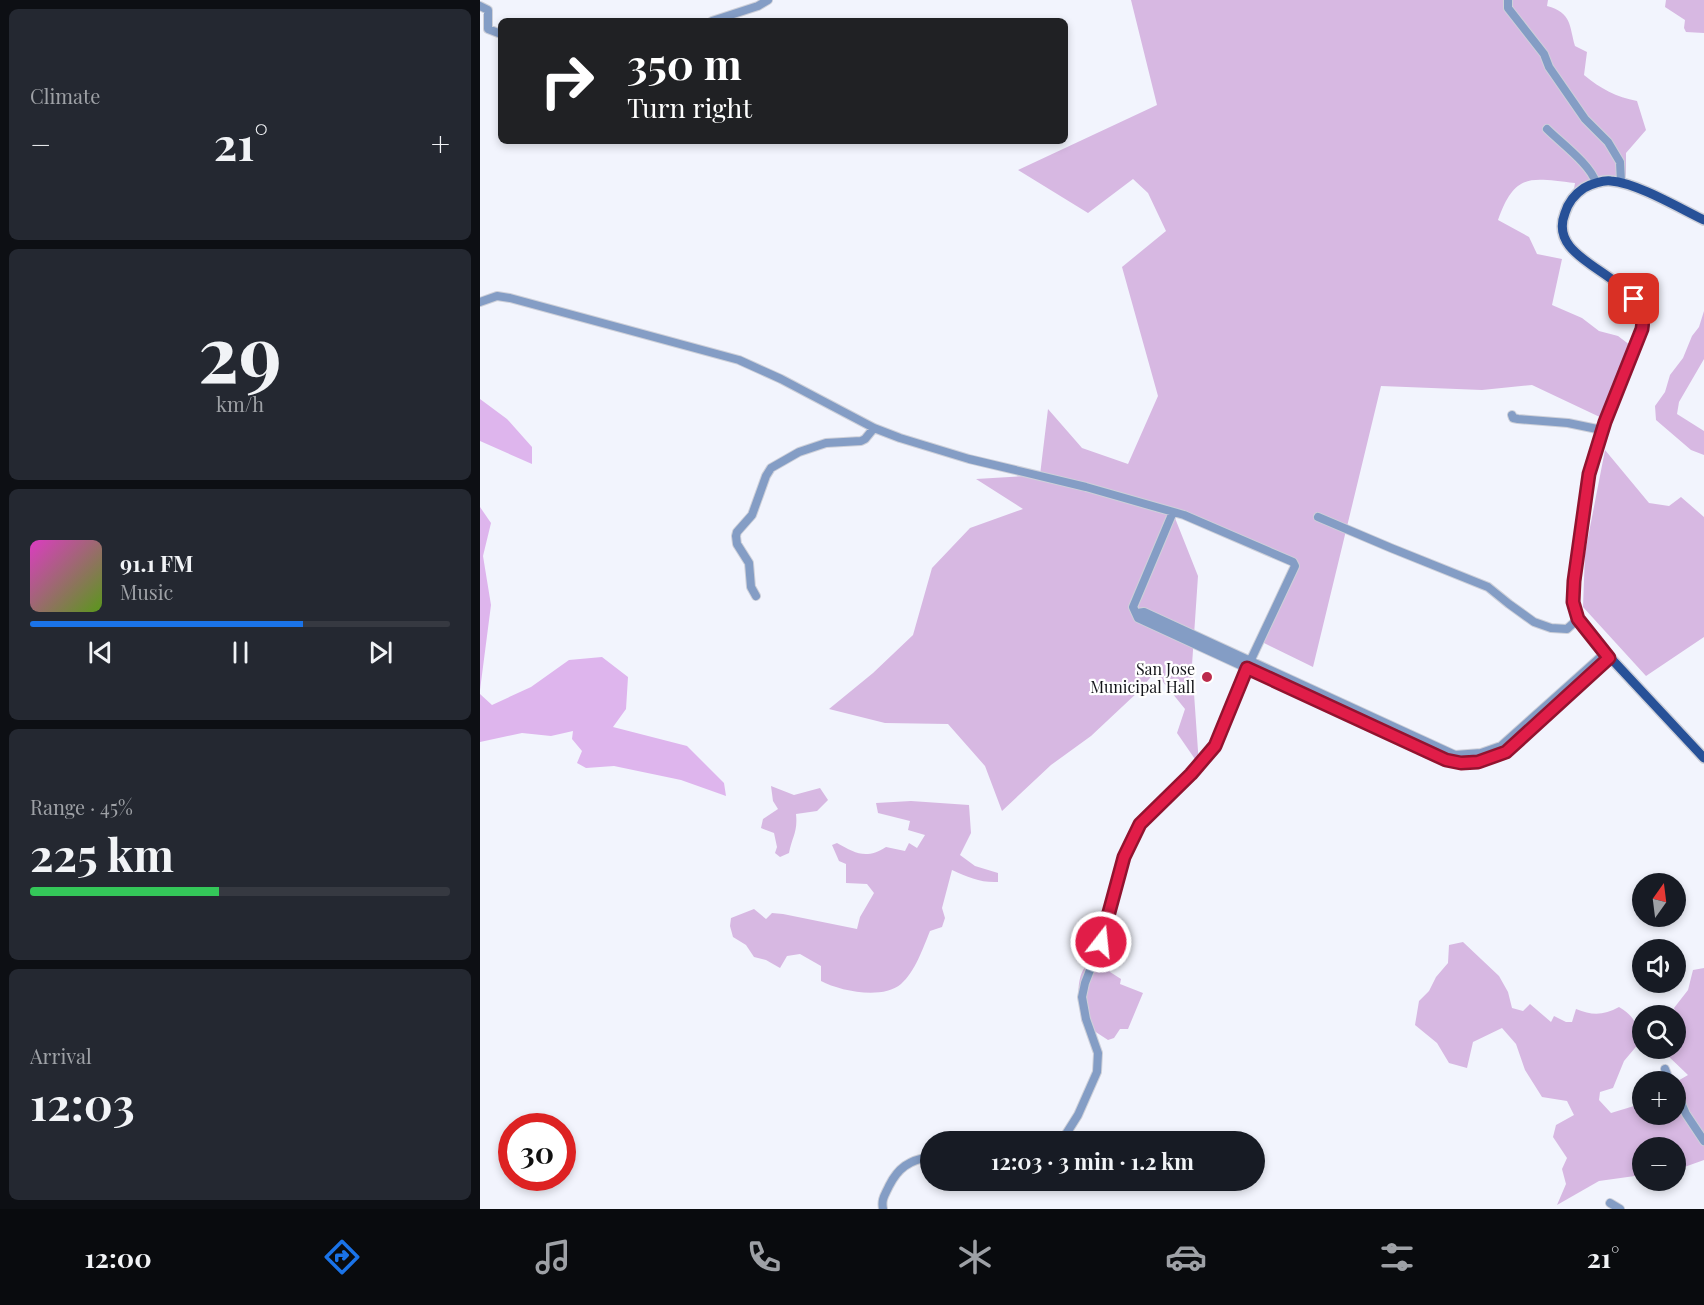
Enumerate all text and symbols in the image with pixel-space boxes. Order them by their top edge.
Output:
text: 350 m [627,35,742,91]
icon: right [528,42,606,120]
text: Climate [30,82,100,109]
text: Turn right [627,89,752,125]
text: 21° [214,112,268,172]
text: − [30,121,51,165]
text: + [431,121,450,165]
pin [1608,273,1659,324]
icon: arrive [1617,282,1650,315]
text: 29 [198,299,282,403]
text: km/h [216,390,264,417]
text: 91.1 FM [120,548,194,578]
text: Music [120,578,173,605]
icon: previous [84,636,117,669]
icon: pause [224,636,257,669]
icon: next [364,636,397,669]
place label: San Jose Municipal Hall [1090,658,1195,697]
marker: San Jose Municipal Hall [1200,670,1214,684]
text: Range · 45% [30,793,133,820]
text: 225 km [30,823,174,883]
north arrow [1632,873,1686,927]
map controls [1632,873,1686,1191]
position arrow [1069,910,1133,974]
button: sound [1632,939,1686,993]
button: search [1632,1005,1686,1059]
text: Arrival [30,1042,92,1069]
button: + [1632,1071,1686,1125]
text: 12:03 [30,1072,135,1132]
speed limit sign: 30 [498,1113,576,1191]
button: − [1632,1137,1686,1191]
text: 12:03 · 3 min · 1.2 km [991,1146,1194,1176]
icon: directions [321,1236,363,1278]
icon: music [532,1236,574,1278]
icon: phone [743,1236,785,1278]
icon: climate [954,1236,996,1278]
icon: car [1165,1236,1207,1278]
icon: filters [1376,1236,1418,1278]
text: 12:00 [85,1239,152,1275]
text: 21° [1587,1239,1619,1275]

